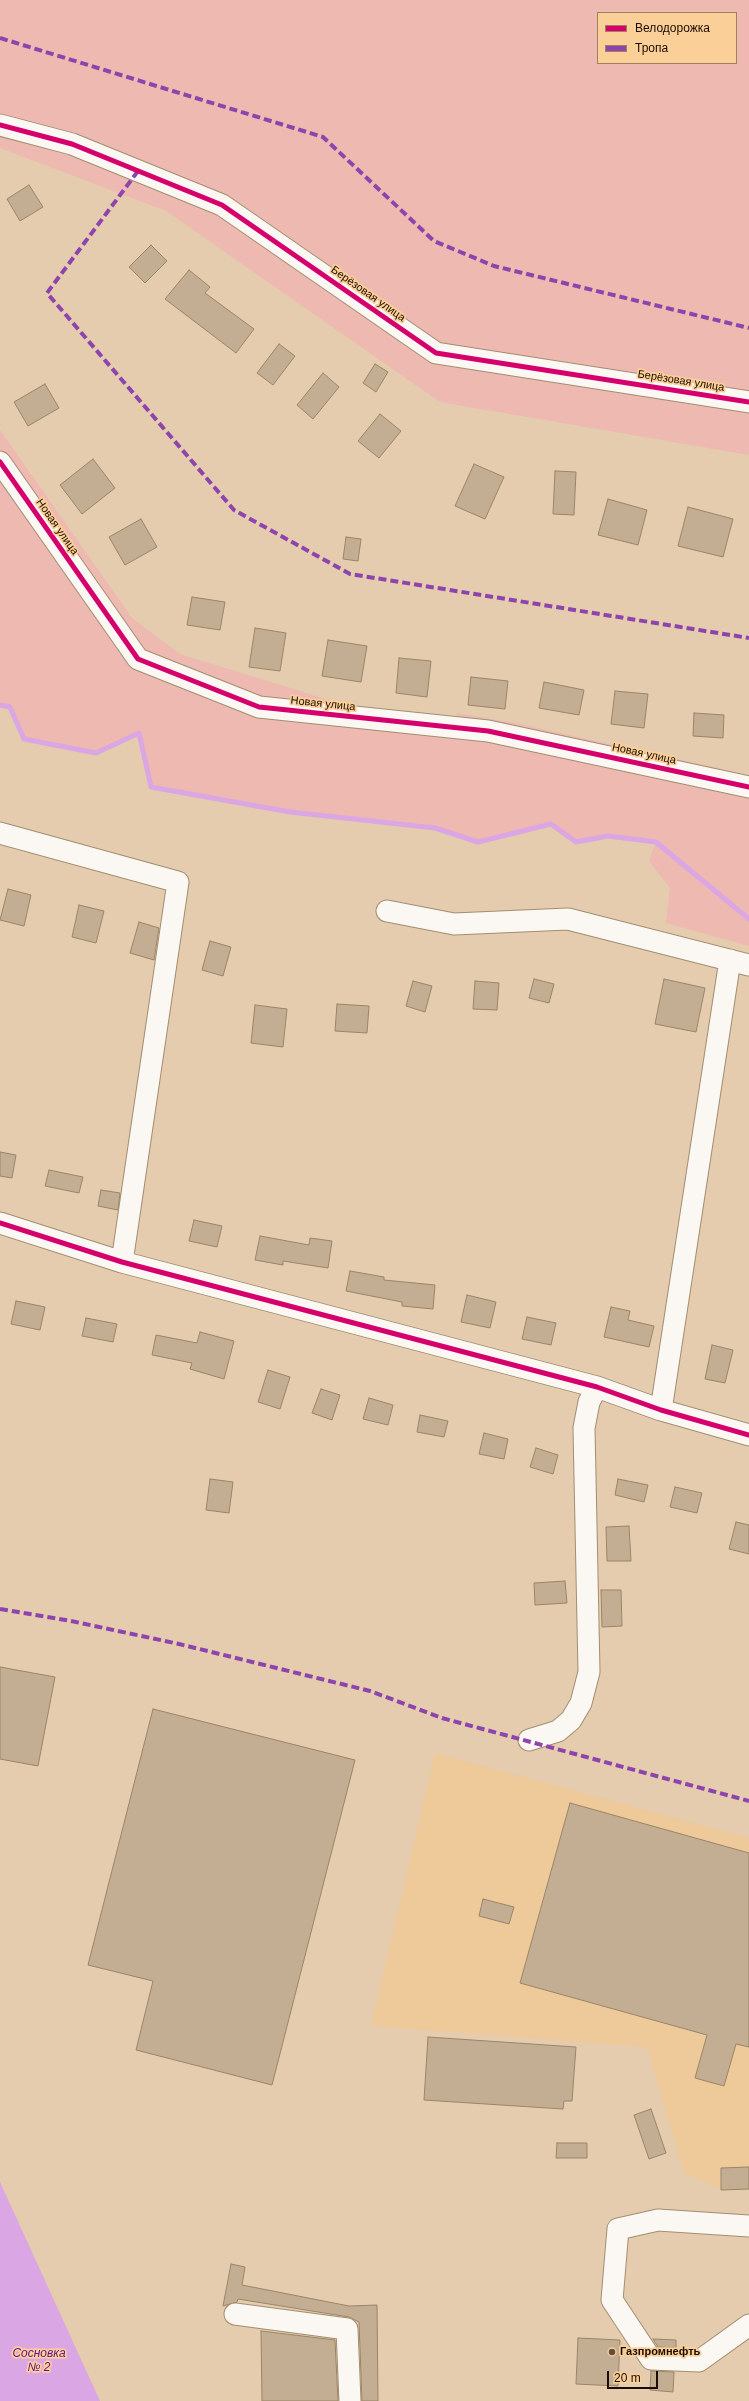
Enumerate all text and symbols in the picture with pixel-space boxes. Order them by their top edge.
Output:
legend [597,12,737,64]
text: Велодорожка [635,21,710,35]
text: Тропа [635,41,668,55]
street label: Берёзовая улица [328,263,408,325]
street label: Берёзовая улица [637,368,725,394]
street label: Новая улица [33,497,81,557]
street label: Новая улица [290,694,356,714]
street label: Новая улица [611,741,677,767]
place label: Газпромнефть [620,2345,700,2359]
water label: Сосновка № 2 [12,2347,66,2375]
marker: Газпромнефть [607,2347,617,2357]
scale bar [609,2363,660,2389]
text: 20 m [614,2371,641,2385]

